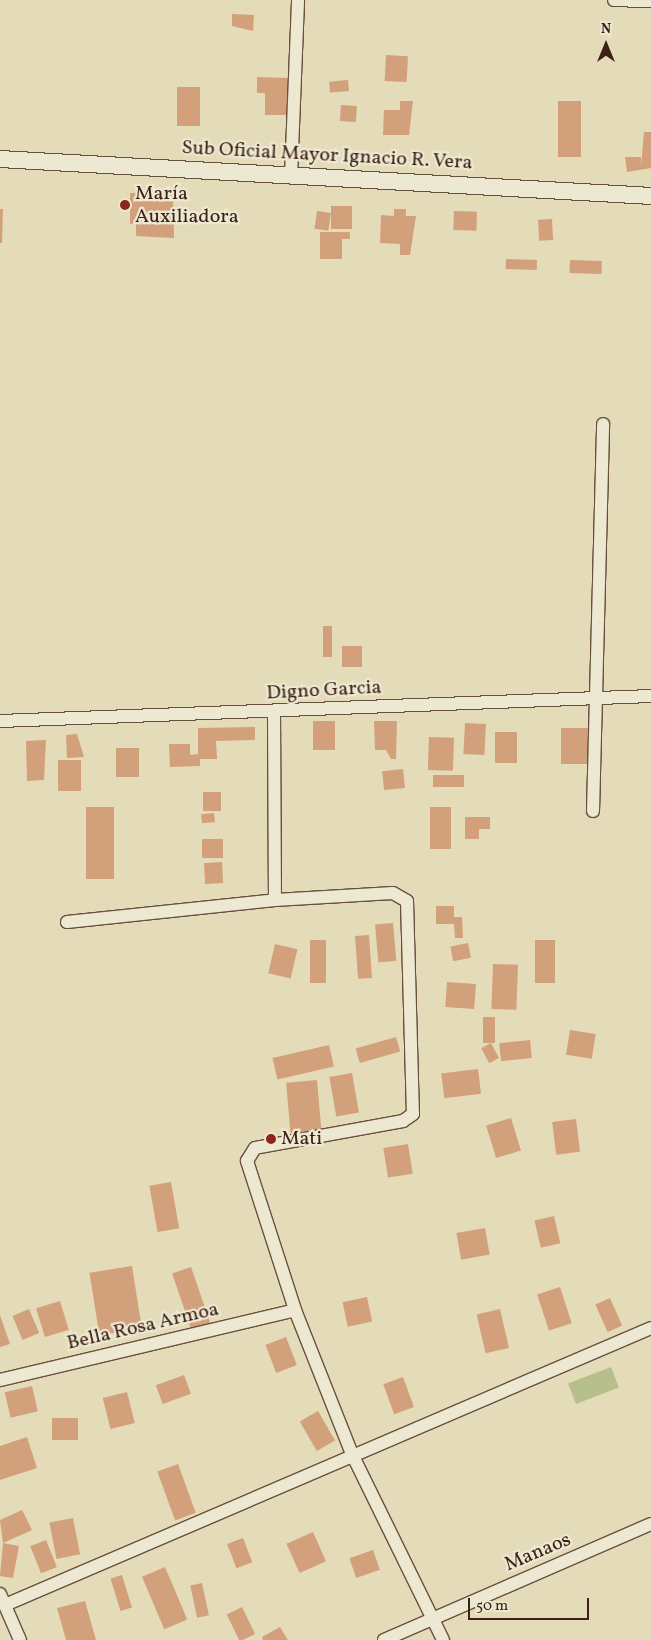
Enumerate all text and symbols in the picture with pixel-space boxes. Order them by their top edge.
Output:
north arrow [581,20,631,70]
text: N [601,20,611,39]
street label: Sub Oficial Mayor Ignacio R. Vera [181,136,473,176]
place label: María Auxiliadora [135,182,239,229]
marker: María Auxiliadora [119,199,131,211]
street label: Digno Garcia [266,676,382,706]
place label: Mati [281,1127,322,1151]
marker: Mati [265,1133,277,1145]
street label: Bella Rosa Armoa [65,1298,221,1356]
street label: Manaos [501,1528,575,1578]
scale bar [471,1588,592,1620]
text: 50 m [476,1596,508,1617]

